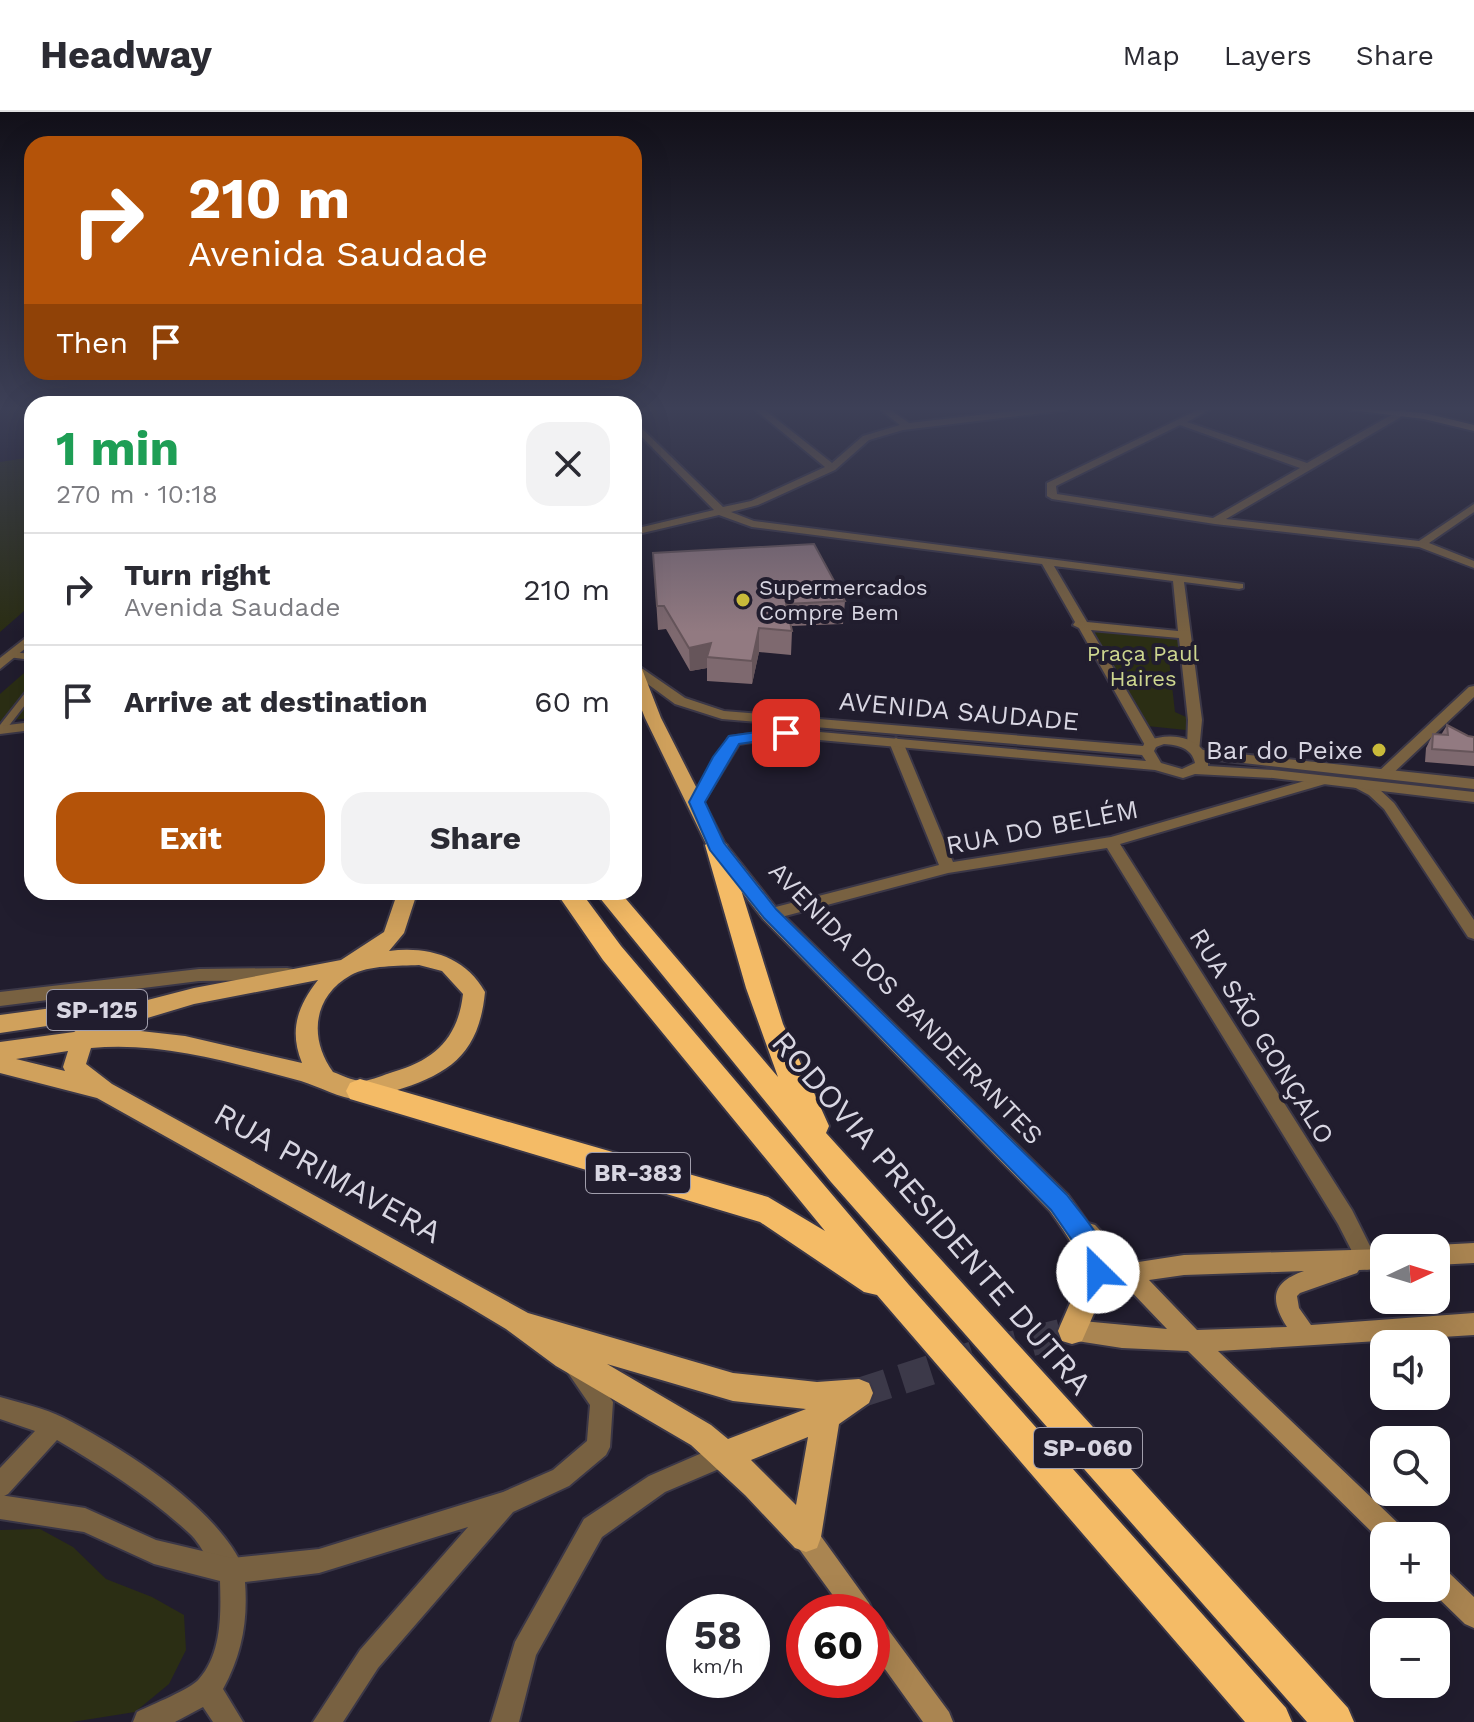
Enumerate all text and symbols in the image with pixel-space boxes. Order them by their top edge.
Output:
text: Headway [40,33,212,77]
text: Map [1123,39,1180,72]
text: Layers [1224,39,1312,72]
text: Share [1356,39,1434,72]
text: 210 m [188,166,350,232]
icon: right [56,168,160,272]
text: Avenida Saudade [188,233,488,275]
icon: arrive [144,320,188,364]
text: Then [56,325,128,360]
text: 1 min [56,420,179,477]
button: close [526,422,610,506]
text: 270 m · 10:18 [56,479,218,509]
text: Turn right [124,557,270,592]
icon: right [56,567,100,611]
text: 210 m [523,572,610,607]
place label: Supermercados Compre Bem [759,575,928,625]
marker: Supermercados Compre Bem [734,591,752,609]
text: Avenida Saudade [124,592,341,622]
park label: Praça Paul Haires [1087,641,1200,691]
icon: arrive [56,679,100,723]
text: Arrive at destination [124,684,428,719]
text: 60 m [534,684,610,719]
street label: AVENIDA SAUDADE [838,686,1080,736]
pin [752,699,820,767]
icon: arrive [764,711,808,755]
place label: Bar do Peixe [1206,735,1363,765]
marker: Bar do Peixe [1370,741,1388,759]
button: Exit [56,792,325,884]
button: Share [341,792,610,884]
street label: RUA DO BELÉM [943,794,1141,860]
street label: AVENIDA DOS BANDEIRANTES [763,855,1049,1151]
street label: RUA SÃO GONÇALO [1184,923,1340,1149]
road number: SP-125 [47,990,147,1030]
street label: RODOVIA PRESIDENTE DUTRA [764,1024,1100,1402]
street label: RUA PRIMAVERA [208,1095,448,1251]
road number: BR-383 [586,1153,690,1193]
position arrow [1056,1230,1140,1314]
north arrow [1370,1234,1450,1314]
map controls [1370,1234,1450,1698]
button: sound [1370,1330,1450,1410]
button: search [1370,1426,1450,1506]
road number: SP-060 [1034,1428,1142,1468]
button: + [1370,1522,1450,1602]
speed limit sign: 60 [786,1594,890,1698]
text: 58 [694,1612,742,1659]
button: − [1370,1618,1450,1698]
text: km/h [692,1654,744,1678]

